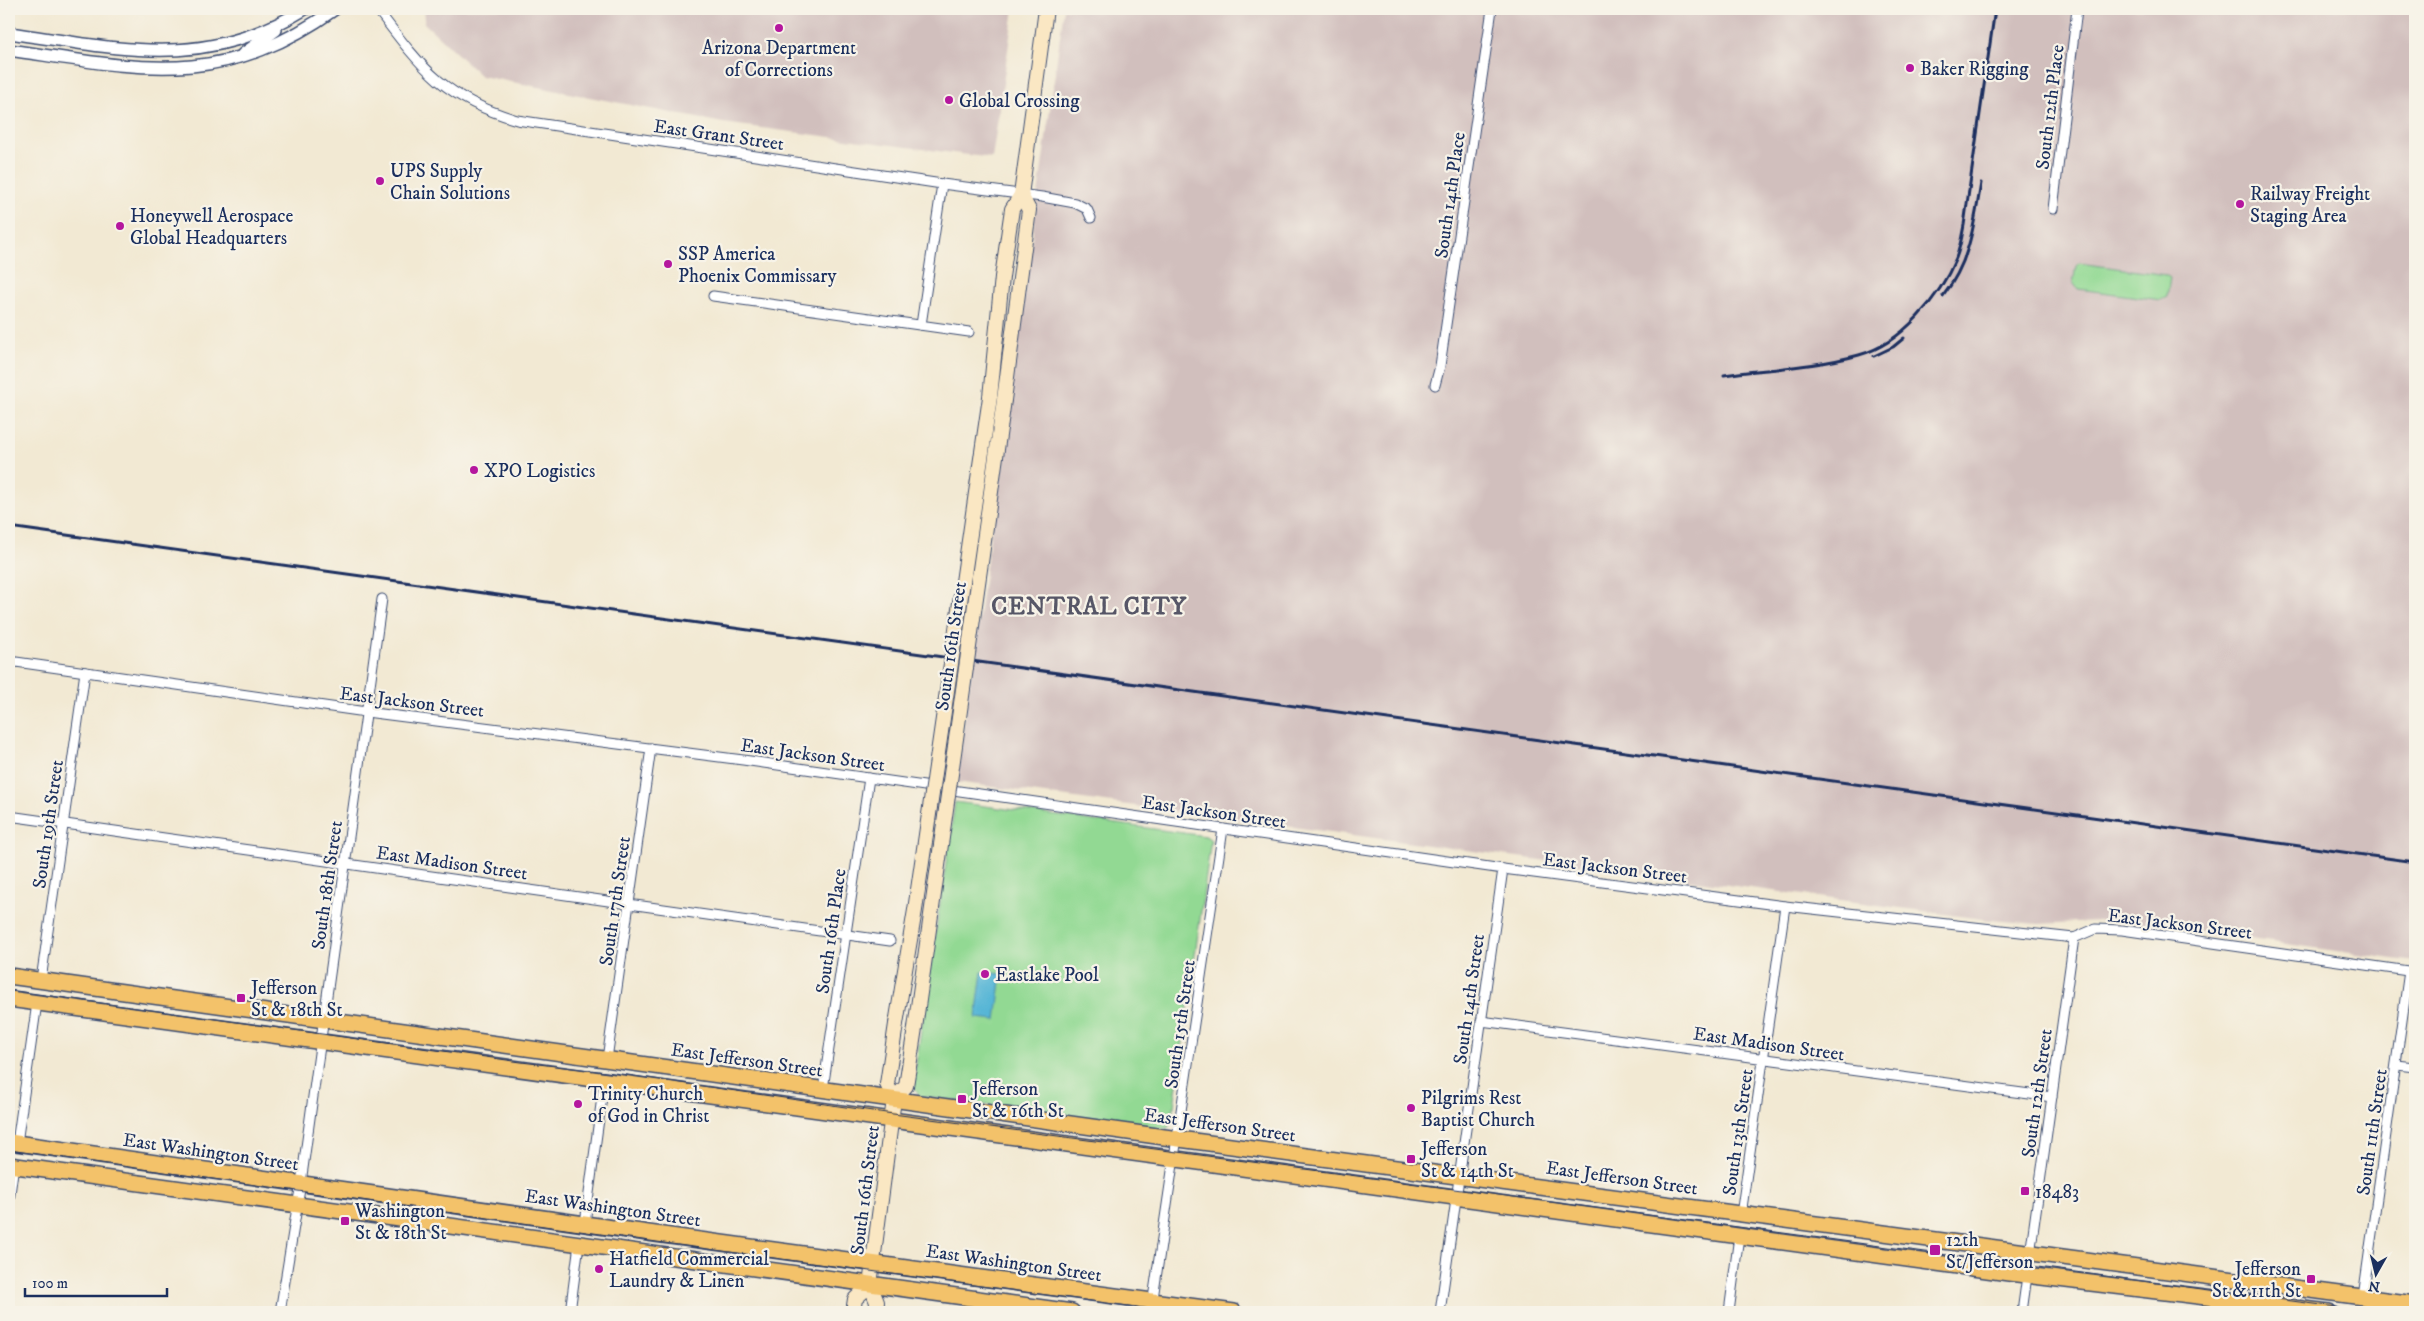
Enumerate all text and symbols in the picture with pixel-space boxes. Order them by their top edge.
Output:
marker: Arizona Department of Corrections [773,22,785,34]
place label: Arizona Department of Corrections [702,37,856,82]
street label: South 12th Place [2031,43,2070,171]
place label: Baker Rigging [1920,58,2029,81]
marker: Baker Rigging [1904,62,1916,74]
place label: Global Crossing [959,90,1080,113]
marker: Global Crossing [943,94,955,106]
street label: East Grant Street [652,115,785,156]
street label: South 14th Place [1430,130,1471,260]
place label: UPS Supply Chain Solutions [390,160,510,205]
marker: UPS Supply Chain Solutions [374,175,386,187]
place label: Railway Freight Staging Area [2250,183,2370,228]
marker: Railway Freight Staging Area [2234,198,2246,210]
place label: Honeywell Aerospace Global Headquarters [130,205,294,251]
marker: Honeywell Aerospace Global Headquarters [114,220,126,232]
place label: SSP America Phoenix Commissary [678,243,837,288]
marker: SSP America Phoenix Commissary [662,258,674,270]
place label: XPO Logistics [484,460,595,483]
marker: XPO Logistics [468,464,480,476]
street label: South 16th Street [931,580,972,712]
district label: CENTRAL CITY [991,592,1187,622]
street label: East Jackson Street [338,682,485,723]
street label: East Jackson Street [739,734,886,777]
street label: South 19th Street [28,758,69,890]
street label: East Jackson Street [1140,791,1287,834]
street label: South 18th Street [307,819,348,951]
street label: South 17th Street [595,835,636,967]
street label: East Madison Street [375,841,529,885]
street label: East Jackson Street [1541,848,1688,889]
street label: South 16th Place [811,867,852,995]
street label: East Jackson Street [2106,904,2253,945]
street label: South 14th Street [1449,933,1490,1066]
street label: South 15th Street [1160,958,1201,1090]
place label: Eastlake Pool [995,964,1099,987]
marker: Eastlake Pool [979,968,991,980]
place label: Jefferson St & 18th St [249,977,342,1022]
marker: Jefferson St & 18th St [235,992,247,1004]
street label: East Madison Street [1692,1022,1846,1066]
street label: South 12th Street [2017,1027,2058,1159]
street label: East Jefferson Street [669,1038,824,1083]
street label: South 13th Street [1718,1067,1759,1197]
street label: South 11th Street [2352,1067,2393,1197]
place label: Jefferson St & 16th St [970,1078,1064,1123]
place label: Trinity Church of God in Christ [588,1083,709,1128]
place label: Pilgrims Rest Baptist Church [1421,1087,1535,1132]
marker: Jefferson St & 16th St [956,1093,968,1105]
marker: Trinity Church of God in Christ [572,1098,584,1110]
marker: Pilgrims Rest Baptist Church [1405,1102,1417,1114]
street label: East Jefferson Street [1142,1103,1297,1148]
street label: South 16th Street [846,1124,885,1256]
street label: East Washington Street [122,1129,300,1176]
place label: Jefferson St & 14th St [1419,1138,1514,1183]
marker: Jefferson St & 14th St [1405,1153,1417,1165]
street label: East Jefferson Street [1544,1156,1699,1201]
place label: 18483 [2035,1181,2079,1204]
street label: East Washington Street [524,1185,702,1232]
marker: 18483 [2019,1185,2031,1197]
place label: Washington St & 18th St [354,1200,446,1245]
marker: Washington St & 18th St [339,1215,351,1227]
place label: 12th St/Jefferson [1946,1229,2033,1274]
street label: East Washington Street [925,1240,1103,1287]
marker: 12th St/Jefferson [1928,1243,1942,1257]
place label: Hatfield Commercial Laundry & Linen [609,1248,769,1293]
north arrow [2352,1248,2402,1298]
place label: Jefferson St & 11th St [2212,1258,2301,1303]
marker: Hatfield Commercial Laundry & Linen [593,1263,605,1275]
scale bar [25,1266,168,1298]
marker: Jefferson St & 11th St [2305,1273,2317,1285]
text: 100 m [32,1274,68,1293]
text: N [2367,1276,2381,1296]

